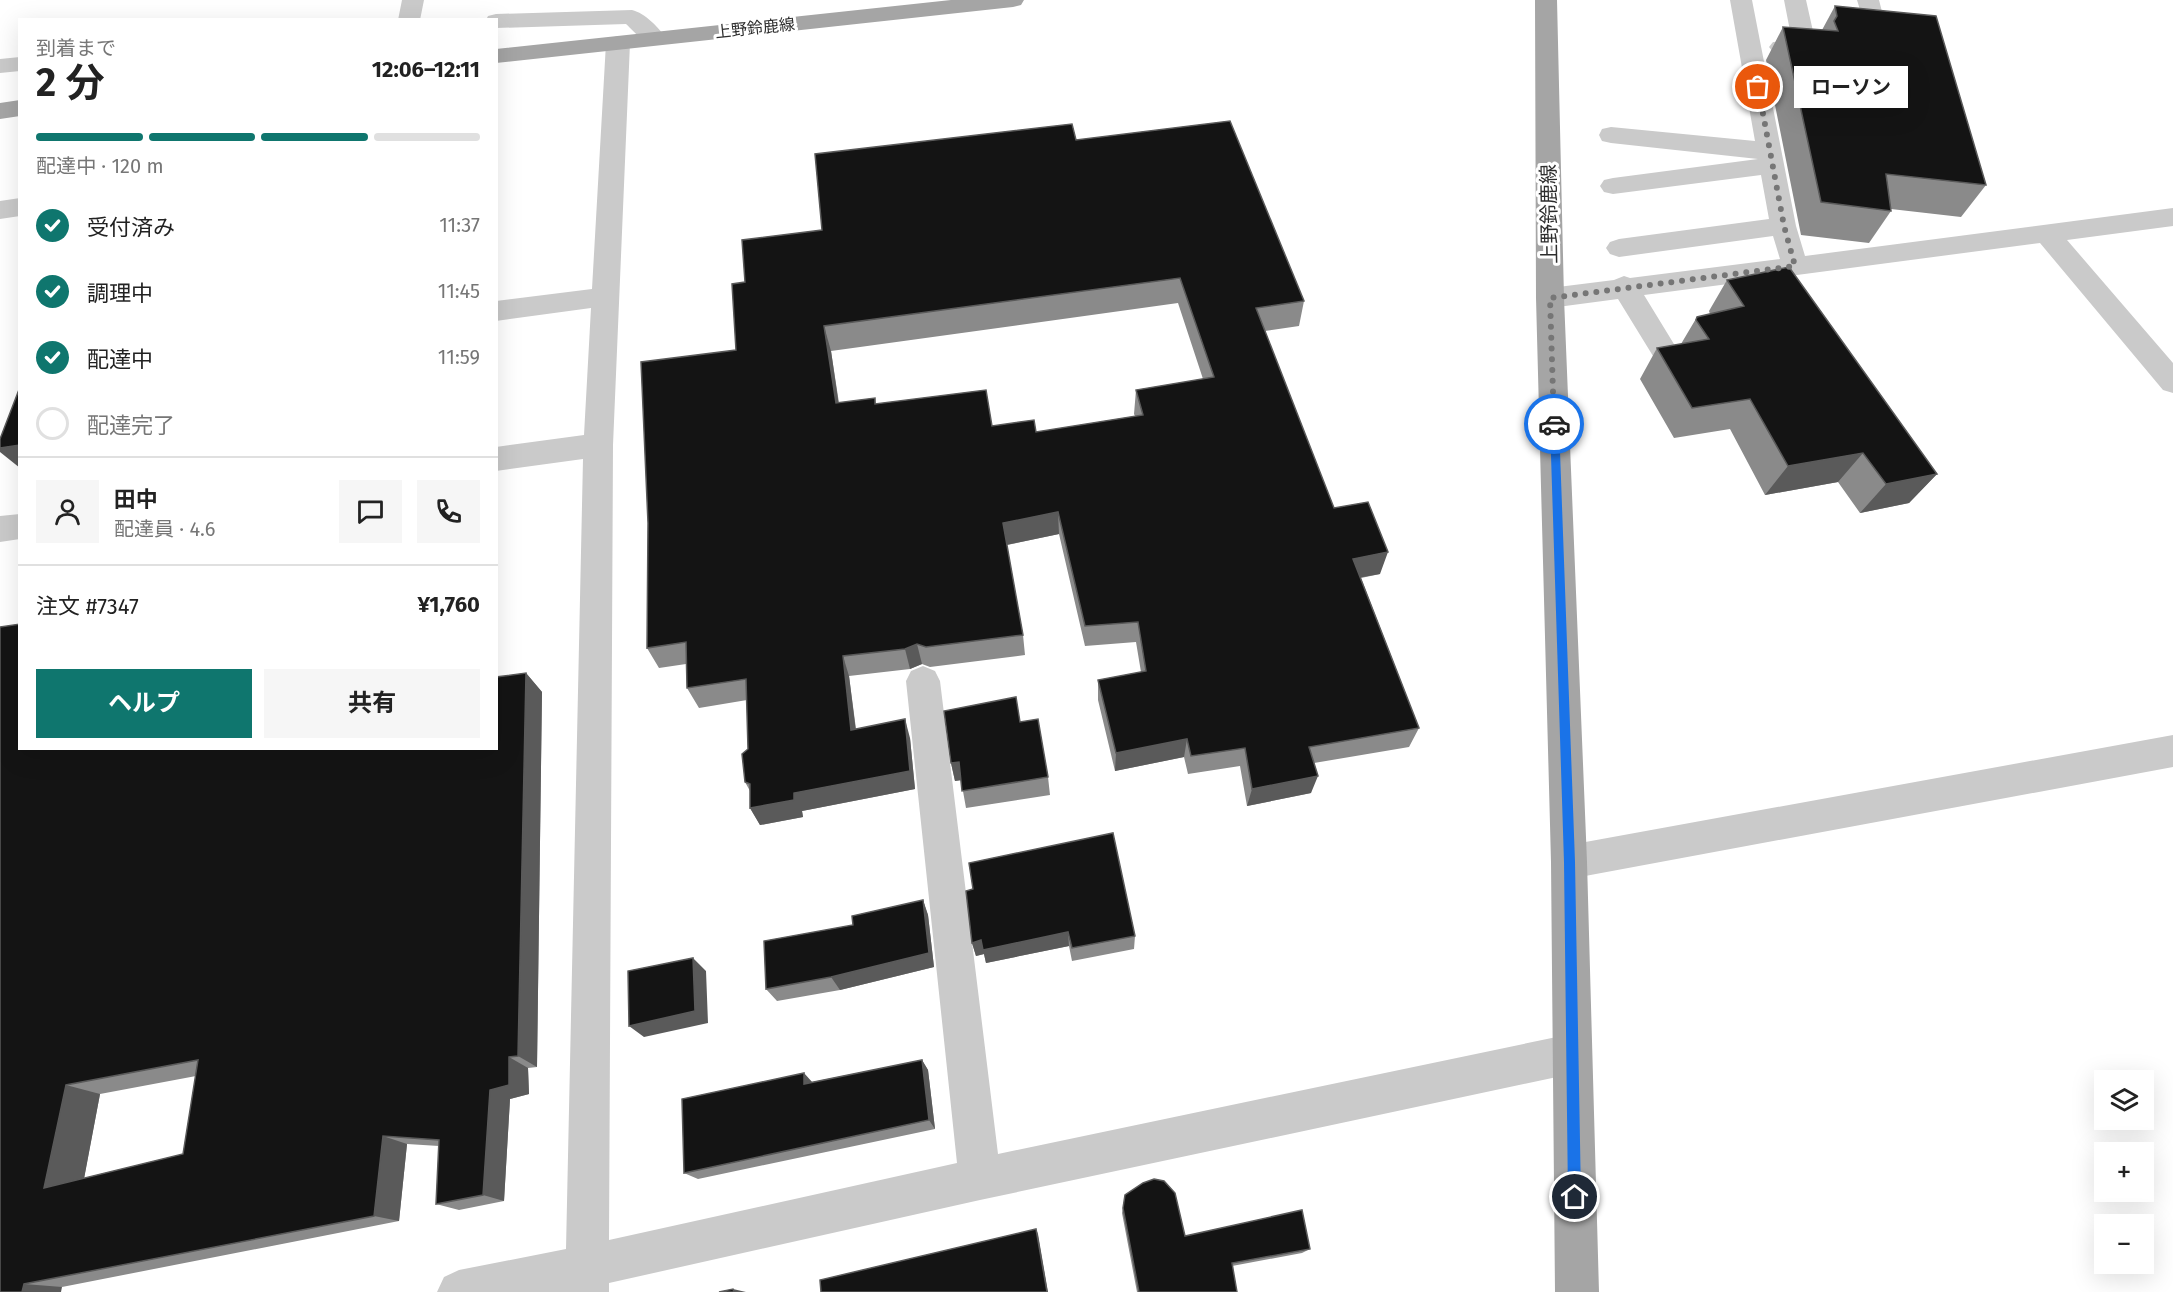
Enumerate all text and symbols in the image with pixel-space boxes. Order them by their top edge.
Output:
street label: 上野鈴鹿線 [714,14,796,42]
text: 到着まで [36,36,116,60]
text: 12:06–12:11 [372,56,480,83]
text: 2 分 [36,60,104,106]
pin [1732,61,1783,112]
callout: ローソン [1794,66,1908,108]
icon: bag [1741,70,1774,103]
text: ローソン [1811,75,1891,99]
text: 配達中 · 120 m [36,154,164,178]
street label: 上野鈴鹿線 [1536,164,1562,264]
icon: check [36,209,69,242]
text: 11:37 [439,213,480,237]
text: 受付済み [87,214,175,241]
icon: check [36,275,69,308]
text: 11:45 [438,279,480,303]
text: 調理中 [87,280,153,307]
icon: check [36,341,69,374]
text: 11:59 [438,345,480,369]
text: 配達中 [87,346,153,373]
courier [1524,394,1584,454]
icon: car [1538,408,1571,441]
text: 配達完了 [87,412,175,439]
button: person [36,480,99,543]
button: chat [339,480,402,543]
button: phone [417,480,480,543]
text: 田中 [114,486,158,513]
text: 配達員 · 4.6 [114,517,215,541]
text: ¥1,760 [417,591,480,618]
text: 注文 #7347 [36,593,139,620]
button: ヘルプ [36,669,252,738]
button: 共有 [264,669,480,738]
map controls [2094,1070,2154,1274]
button: layers [2094,1070,2154,1130]
button: + [2094,1142,2154,1202]
pin [1549,1171,1600,1222]
icon: home [1558,1180,1591,1213]
button: − [2094,1214,2154,1274]

